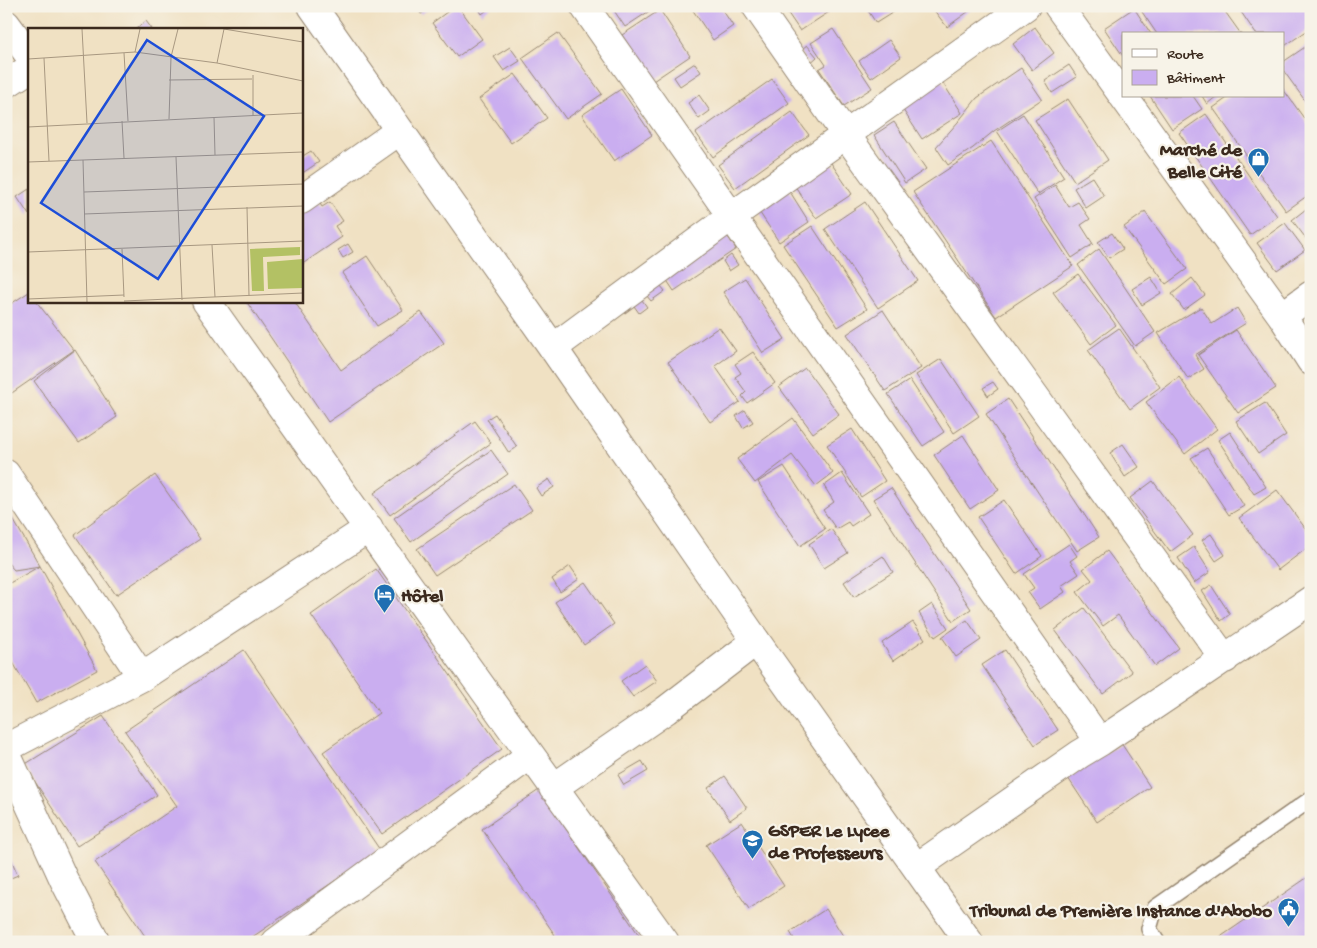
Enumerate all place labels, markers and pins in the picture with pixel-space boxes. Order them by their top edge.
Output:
place label: Marché de Belle Cité [1160,140,1243,185]
shop icon: Marché de Belle Cité [1246,147,1270,178]
hotel icon: Hôtel [373,582,397,613]
place label: Hôtel [401,586,443,609]
place label: GSPER Le Lycee de Professeurs [768,821,890,866]
school or university icon: GSPER Le Lycee de Professeurs [740,828,764,859]
public building icon: Tribunal de Première Instance d'Abobo [1276,897,1300,928]
place label: Tribunal de Première Instance d'Abobo [968,901,1272,924]

